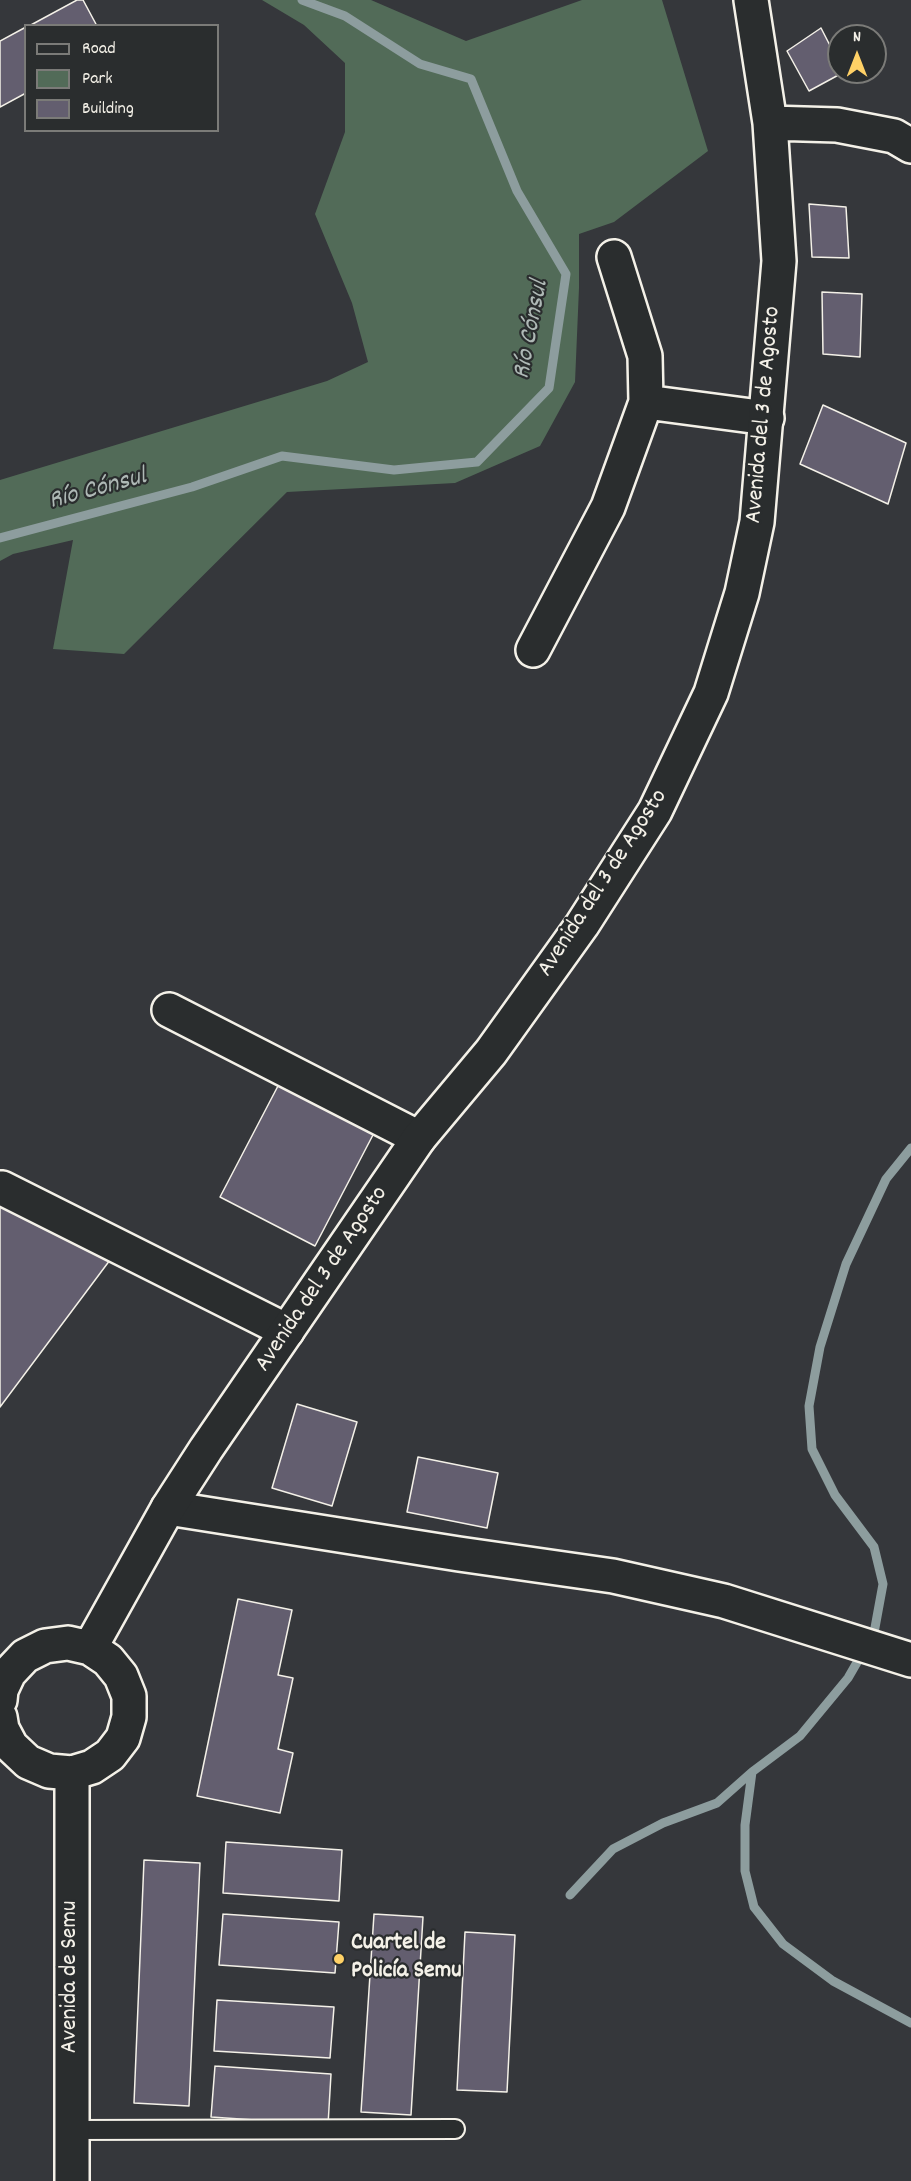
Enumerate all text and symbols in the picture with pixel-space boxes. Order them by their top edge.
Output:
legend [24,24,219,132]
north arrow [827,24,887,84]
text: N [853,26,861,49]
text: Road [82,37,116,62]
text: Park [82,67,113,92]
text: Building [82,97,134,122]
water label: Río Cónsul [508,278,558,382]
street label: Avenida del 3 de Agosto [741,305,789,525]
water label: Río Cónsul [46,463,150,519]
street label: Avenida del 3 de Agosto [533,785,675,983]
street label: Avenida del 3 de Agosto [250,1182,396,1378]
street label: Avenida de Semu [58,1901,86,2053]
place label: Cuartel de Policía Semu [351,1931,461,1987]
marker: Cuartel de Policía Semu [332,1952,346,1966]

